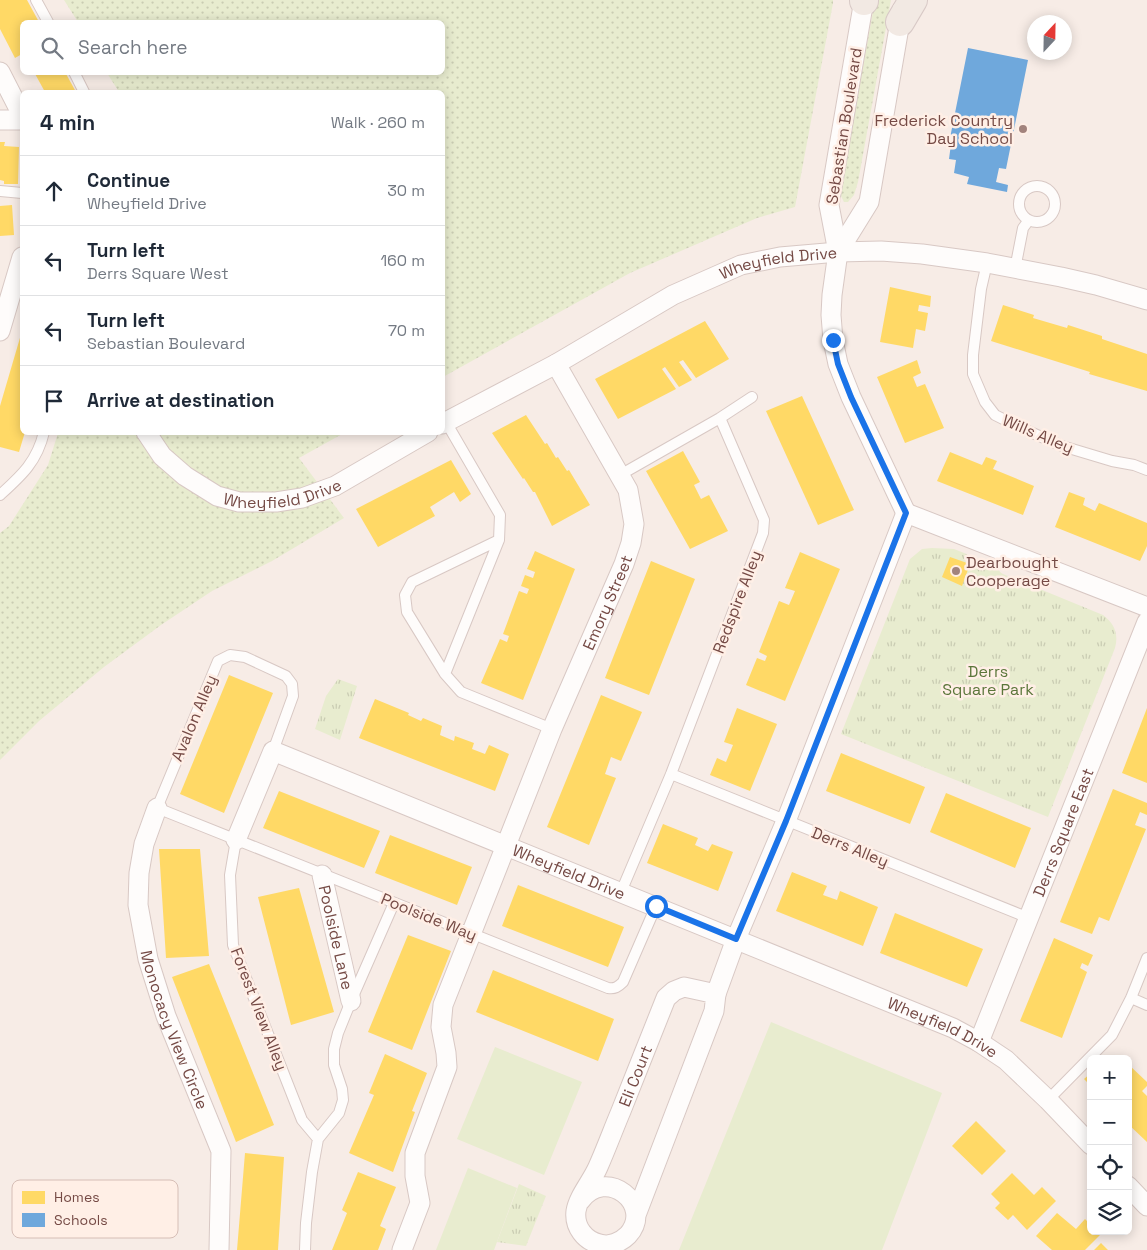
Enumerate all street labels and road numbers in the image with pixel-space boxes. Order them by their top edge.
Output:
street label: Sebastian Boulevard [821,46,867,206]
street label: Wheyfield Drive [716,242,838,284]
street label: Wills Alley [999,410,1077,458]
street label: Wheyfield Drive [221,474,345,513]
street label: Redspire Alley [708,547,766,657]
street label: Emory Street [577,552,637,653]
street label: Avalon Alley [166,672,222,764]
street label: Derrs Square East [1028,765,1098,900]
street label: Derrs Alley [808,822,892,872]
street label: Wheyfield Drive [510,839,628,904]
street label: Poolside Lane [314,883,359,992]
street label: Poolside Way [378,888,480,946]
street label: Forest View Alley [226,944,292,1074]
street label: Monocacy View Circle [136,948,213,1112]
street label: Wheyfield Drive [885,992,1002,1062]
street label: Eli Court [613,1042,657,1110]

